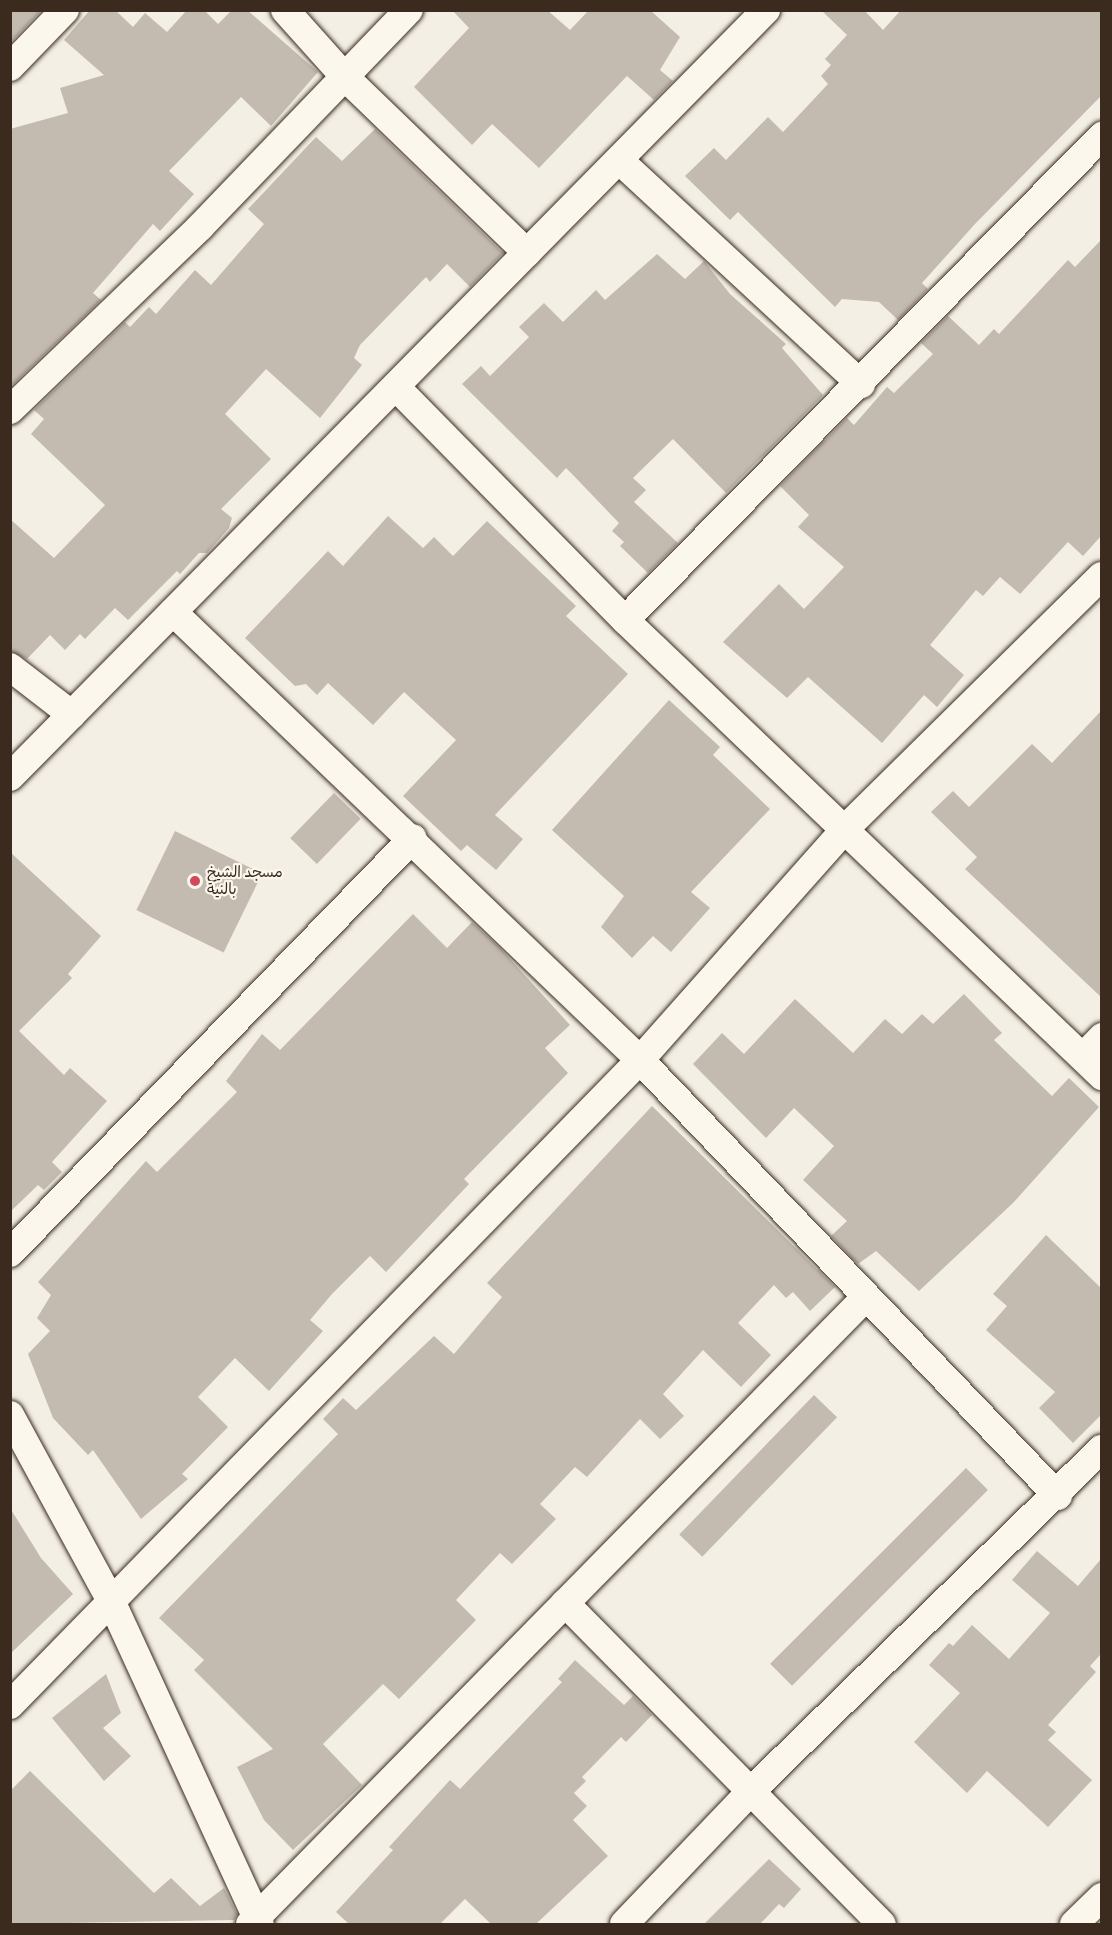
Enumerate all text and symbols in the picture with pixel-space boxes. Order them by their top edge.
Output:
place label: مسجد الشيخ بالنية [207,863,283,898]
marker: مسجد الشيخ بالنية [188,874,202,888]

